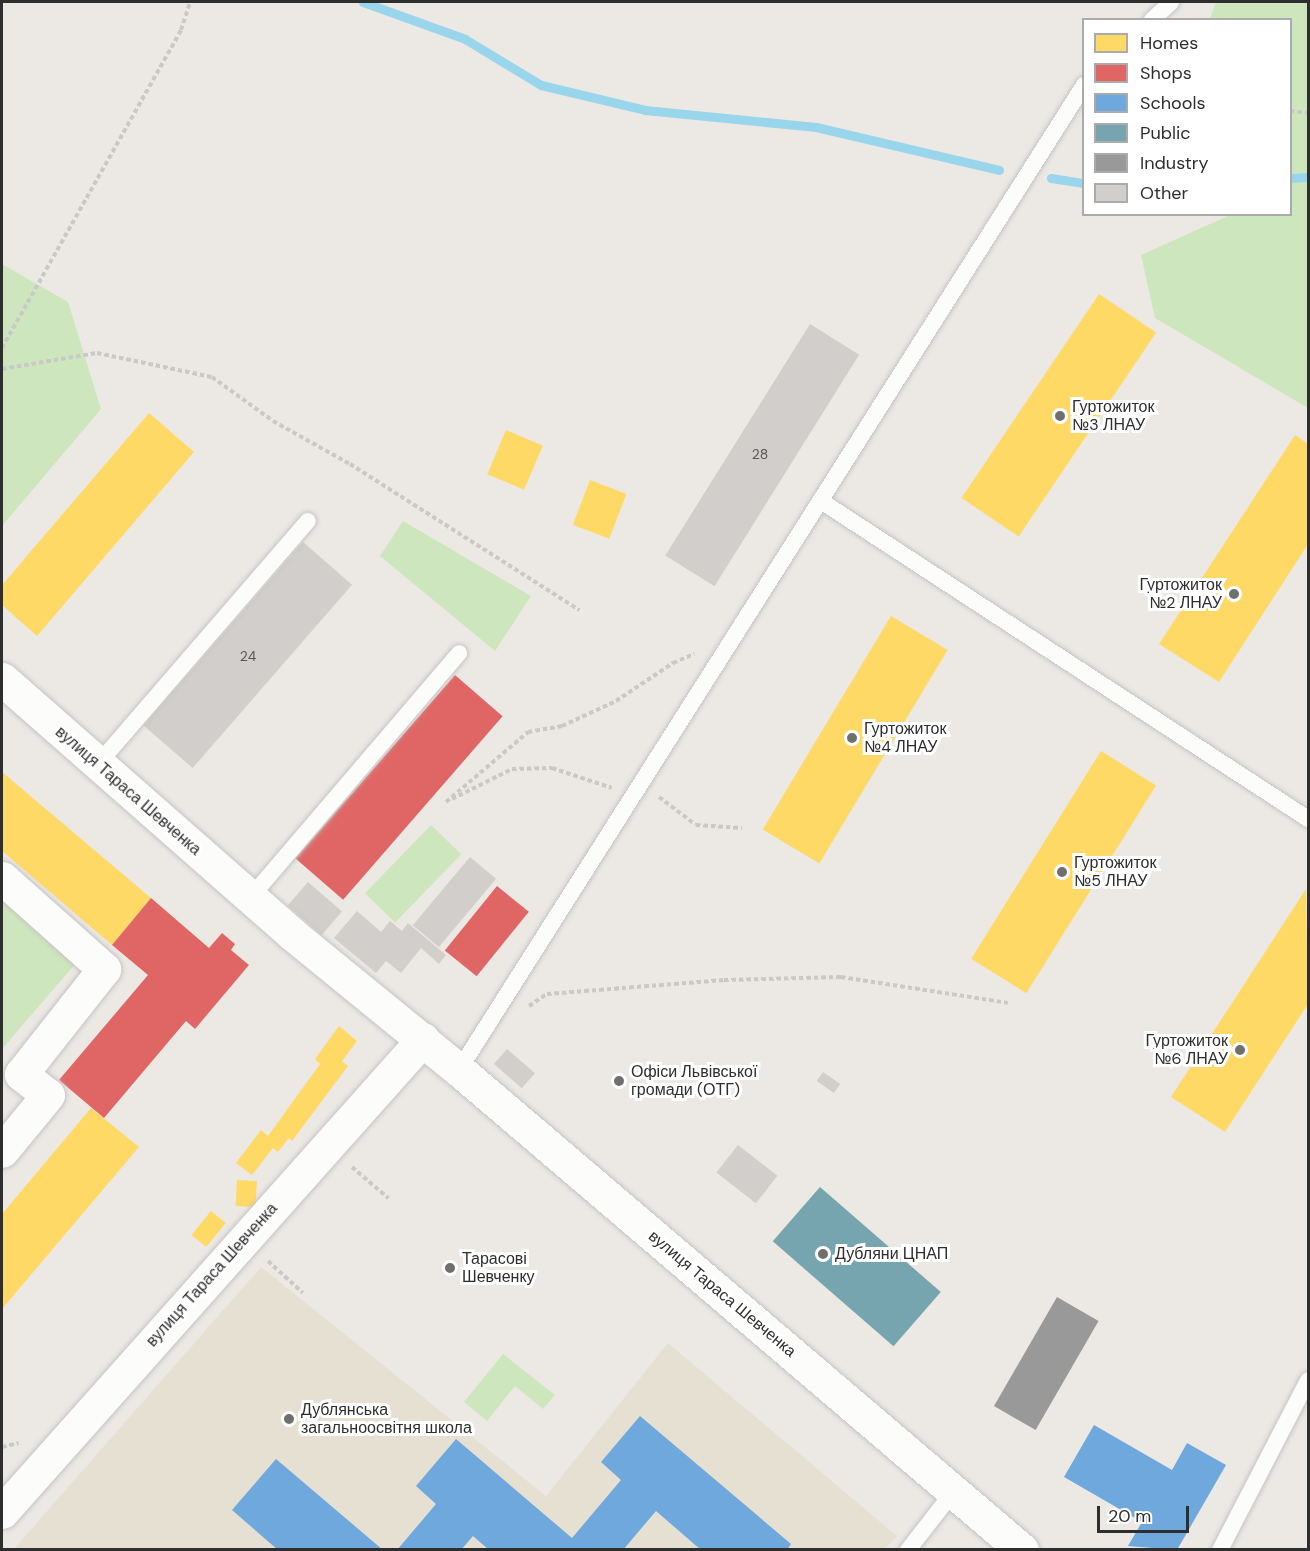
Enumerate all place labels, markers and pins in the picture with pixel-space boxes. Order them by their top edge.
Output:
place label: Гуртожиток №3 ЛНАУ [1072,397,1155,435]
marker: Гуртожиток №3 ЛНАУ [1053,409,1067,423]
place label: Гуртожиток №2 ЛНАУ [1139,575,1222,613]
marker: Гуртожиток №2 ЛНАУ [1227,587,1241,601]
place label: Гуртожиток №4 ЛНАУ [864,719,947,757]
marker: Гуртожиток №4 ЛНАУ [845,731,859,745]
place label: Гуртожиток №5 ЛНАУ [1074,853,1157,891]
marker: Гуртожиток №5 ЛНАУ [1055,865,1069,879]
place label: Гуртожиток №6 ЛНАУ [1145,1031,1228,1069]
marker: Гуртожиток №6 ЛНАУ [1233,1043,1247,1057]
place label: Офіси Львівської громади (ОТГ) [631,1062,757,1100]
marker: Офіси Львівської громади (ОТГ) [612,1074,626,1088]
place label: Дубляни ЦНАП [835,1244,948,1264]
marker: Дубляни ЦНАП [816,1247,830,1261]
place label: Тарасові Шевченку [462,1249,535,1287]
marker: Тарасові Шевченку [443,1261,457,1275]
place label: Дублянська загальноосвітня школа [301,1400,472,1438]
marker: Дублянська загальноосвітня школа [282,1412,296,1426]

